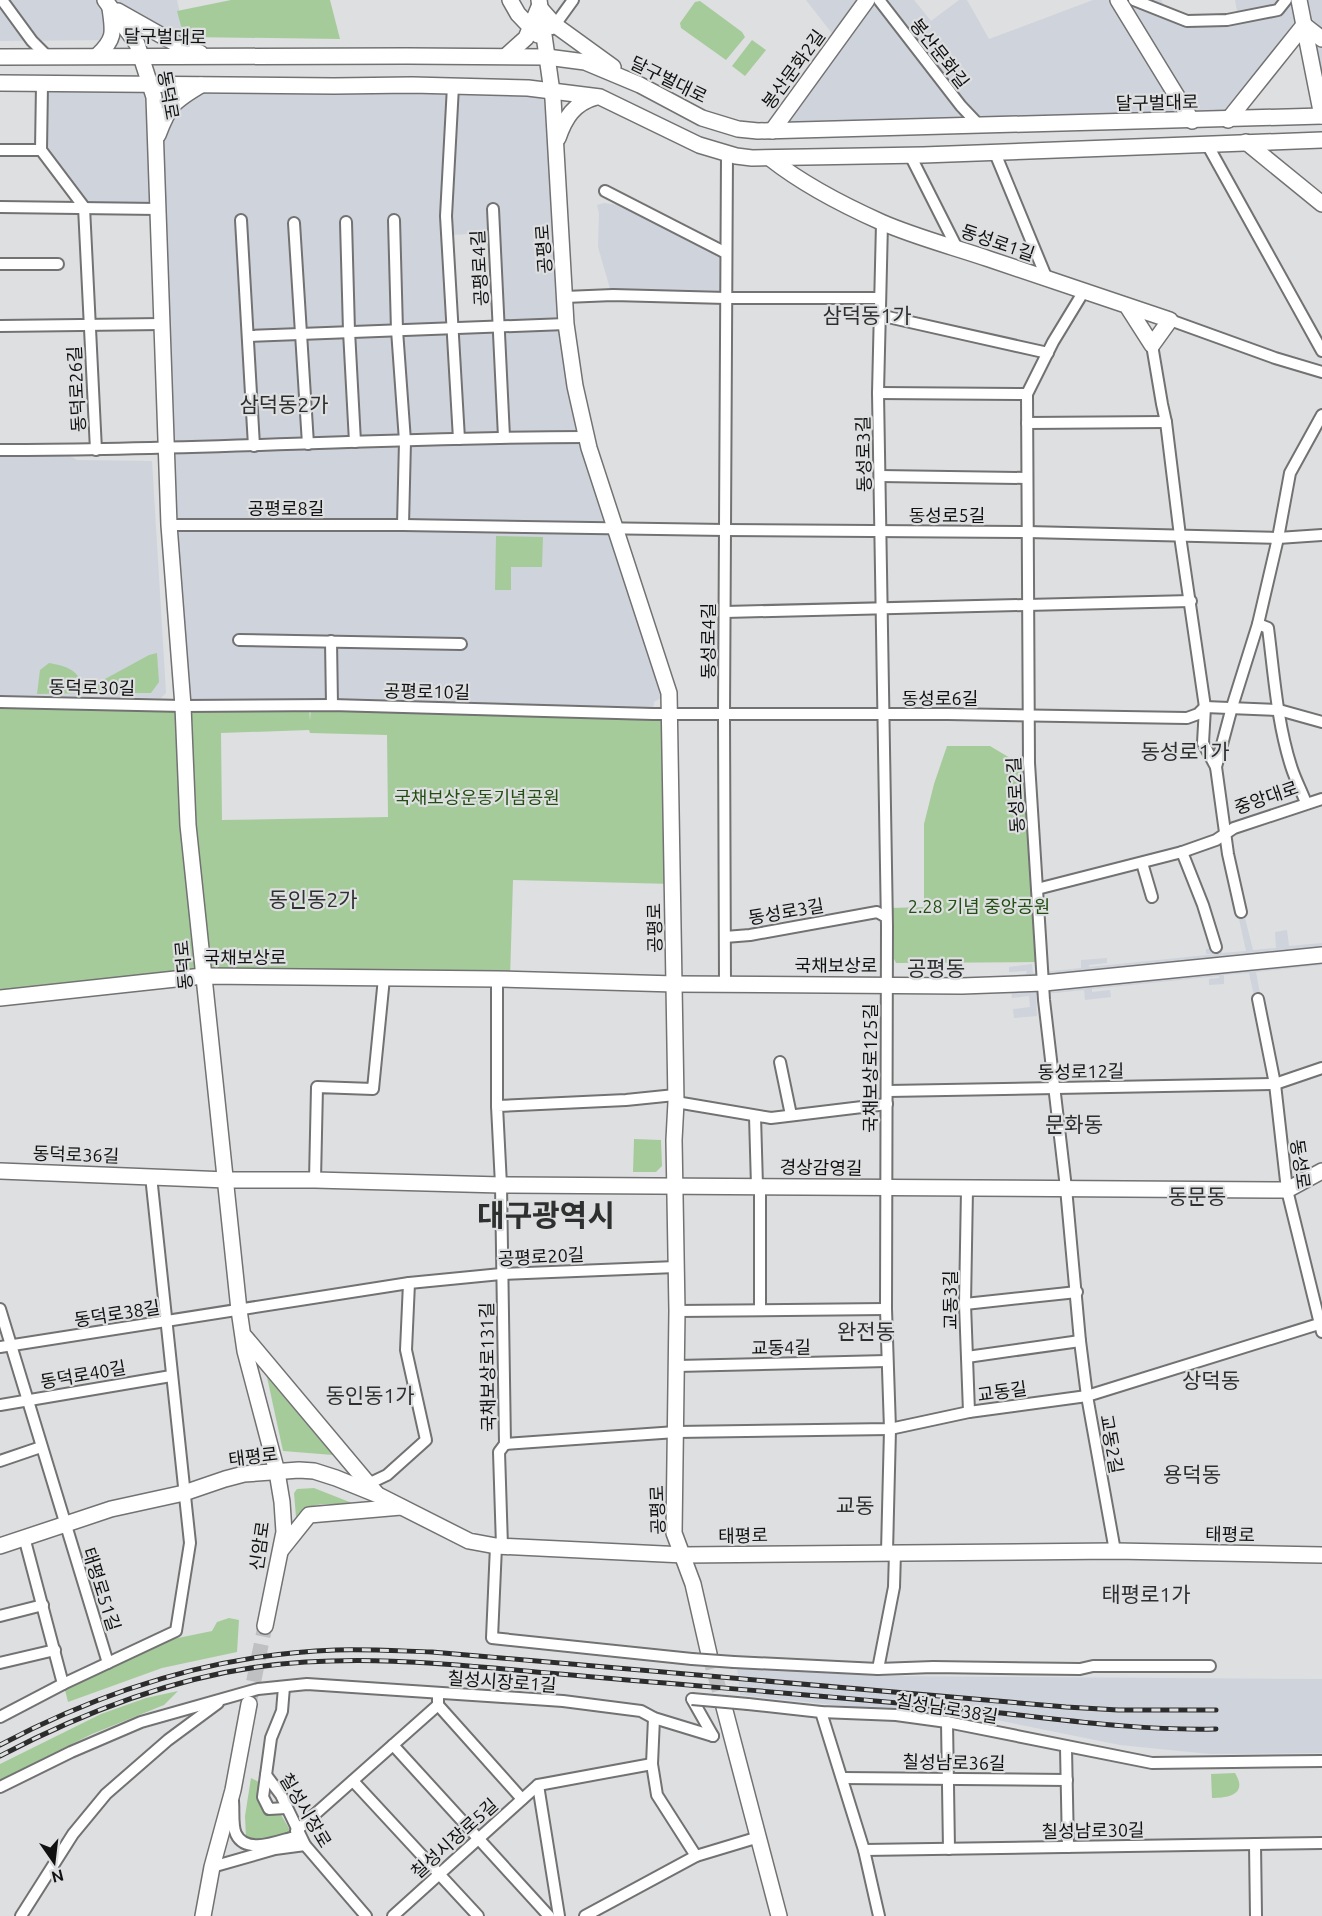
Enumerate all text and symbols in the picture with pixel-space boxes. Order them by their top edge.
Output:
street label: 봉산문화길 [907,14,973,92]
street label: 달구벌대로 [123,25,207,47]
street label: 봉산문화2길 [758,26,828,112]
street label: 달구벌대로 [627,52,711,106]
street label: 동덕로 [155,69,183,121]
street label: 달구벌대로 [1115,91,1199,113]
street label: 동성로1길 [959,220,1037,264]
street label: 공평로 [531,224,555,274]
street label: 공평로4길 [467,229,491,307]
district label: 삼덕동1가 [822,303,912,327]
street label: 동덕로26길 [64,345,88,433]
district label: 삼덕동2가 [239,392,329,416]
street label: 동성로3길 [852,416,874,492]
street label: 공평로8길 [248,498,324,518]
street label: 동성로5길 [909,505,985,525]
street label: 동성로4길 [698,603,718,679]
street label: 동덕로30길 [49,676,135,698]
street label: 공평로10길 [384,680,470,702]
street label: 동성로6길 [902,688,978,708]
district label: 동성로1가 [1140,739,1230,763]
street label: 동성로2길 [1003,756,1027,834]
street label: 중앙대로 [1231,777,1301,817]
park label: 국채보상운동기념공원 [394,787,560,807]
district label: 동인동2가 [268,887,358,911]
street label: 동성로3길 [747,895,825,927]
park label: 2.28 기념 중앙공원 [908,896,1050,916]
street label: 공평로 [644,903,664,953]
street label: 동덕로 [171,939,195,991]
street label: 국채보상로 [204,947,286,967]
street label: 국채보상로 [795,955,877,975]
district label: 공평동 [907,956,965,980]
street label: 국채보상로125길 [860,1003,880,1133]
street label: 동성로12길 [1038,1060,1124,1082]
district label: 문화동 [1045,1112,1103,1136]
street label: 동성로 [1288,1138,1314,1190]
street label: 동덕로36길 [32,1142,120,1166]
street label: 경상감영길 [779,1156,863,1178]
district label: 동문동 [1168,1184,1226,1208]
district label: 대구광역시 [477,1198,615,1232]
street label: 공평로20길 [497,1244,585,1268]
street label: 교동3길 [940,1270,960,1330]
street label: 동덕로38길 [73,1296,161,1330]
street label: 국채보상로131길 [476,1302,498,1432]
district label: 완전동 [837,1319,895,1343]
street label: 교동4길 [751,1336,811,1358]
street label: 동덕로40길 [39,1357,127,1391]
district label: 상덕동 [1182,1368,1240,1392]
street label: 교동길 [976,1378,1028,1404]
district label: 동인동1가 [325,1383,415,1407]
street label: 교동2길 [1097,1413,1127,1475]
street label: 태평로 [227,1443,279,1469]
district label: 용덕동 [1163,1462,1221,1486]
street label: 공평로 [646,1485,668,1535]
district label: 교동 [836,1493,874,1517]
street label: 신암로 [246,1520,272,1572]
street label: 태평로 [1205,1524,1255,1544]
street label: 태평로 [718,1525,768,1545]
street label: 태평로51길 [79,1545,125,1633]
district label: 태평로1가 [1101,1582,1191,1606]
street label: 칠성시장로1길 [447,1667,557,1695]
street label: 칠성남로38길 [895,1690,999,1726]
street label: 칠성남로36길 [902,1751,1006,1773]
street label: 칠성시장로 [276,1769,336,1851]
street label: 칠성시장로5길 [407,1794,501,1882]
street label: 칠성남로30길 [1041,1819,1145,1841]
north arrow [24,1832,84,1892]
text: N [50,1866,66,1887]

